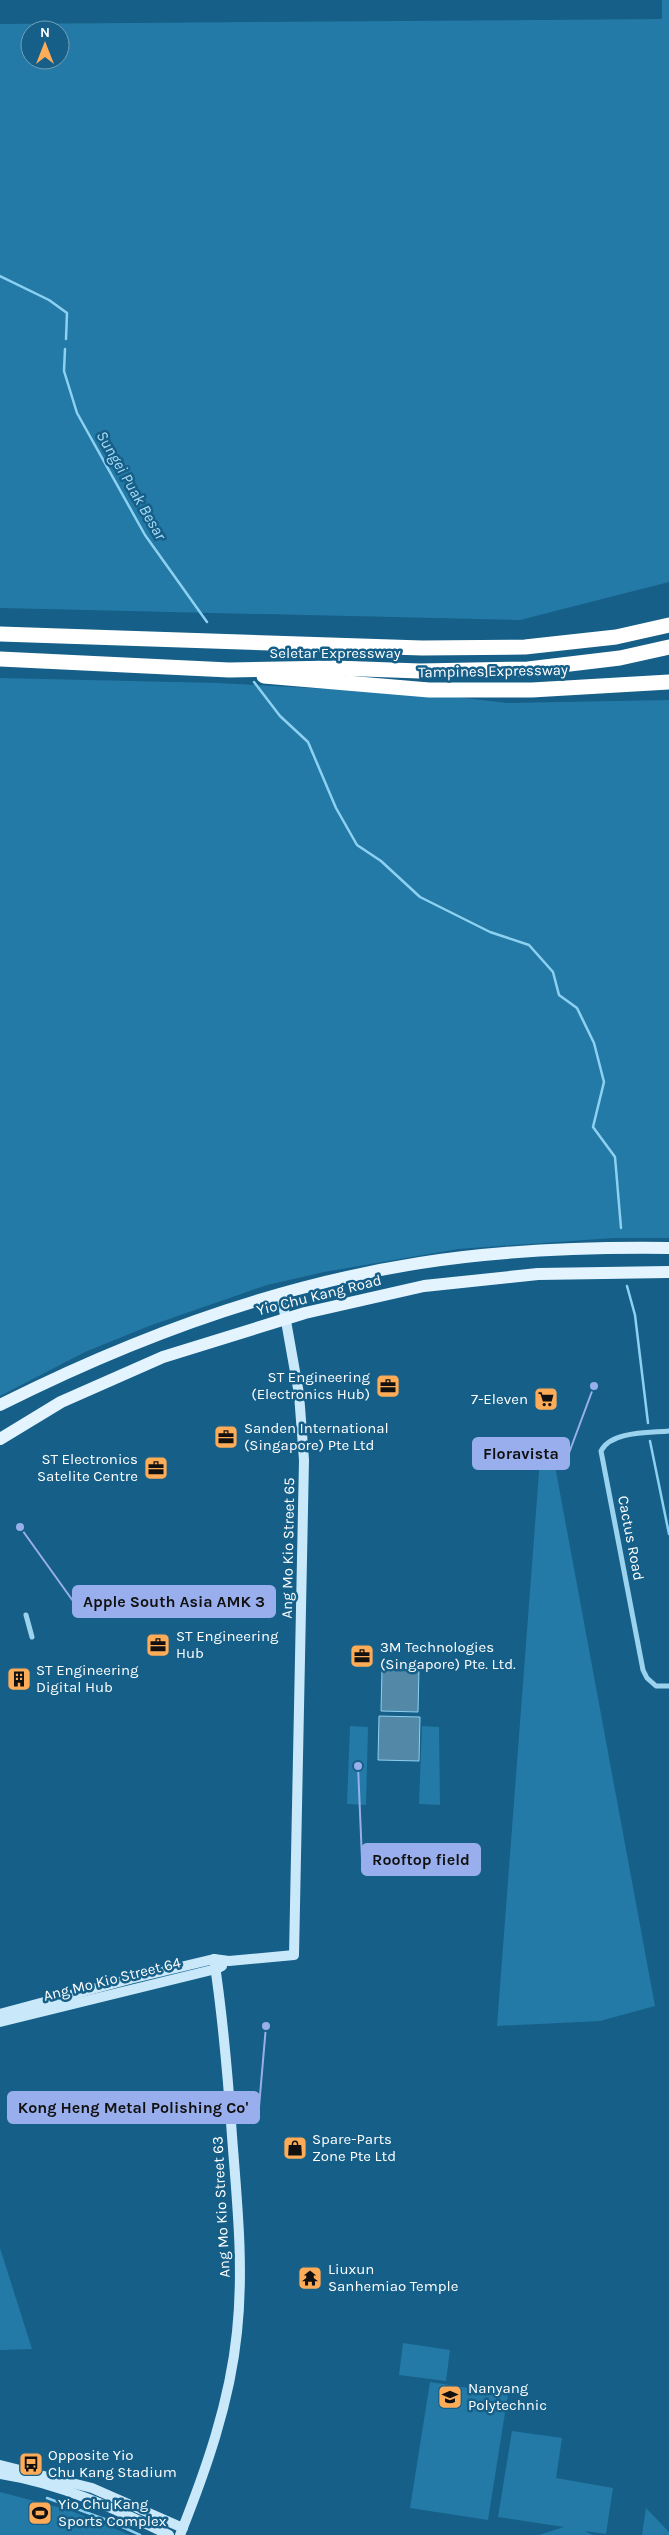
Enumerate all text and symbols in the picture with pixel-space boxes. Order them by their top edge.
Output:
north arrow [20,20,70,70]
text: N [40,24,50,41]
water label: Sungei Puak Besar [93,427,171,544]
street label: Seletar Expressway [269,644,401,662]
street label: Tampines Expressway [418,661,568,681]
street label: Yio Chu Kang Road [255,1271,383,1319]
place label: ST Engineering (Electronics Hub) [251,1368,371,1403]
office icon: ST Engineering (Electronics Hub) [375,1373,401,1399]
supermarket icon: 7-Eleven [533,1386,559,1412]
place label: 7-Eleven [471,1390,528,1408]
place label: Sanden International (Singapore) Pte Ltd [244,1419,389,1454]
office icon: Sanden International (Singapore) Pte Ltd [213,1424,239,1450]
callout: Floravista [473,1438,569,1469]
text: Floravista [483,1444,559,1463]
place label: ST Electronics Satelite Centre [37,1450,138,1485]
office icon: ST Electronics Satelite Centre [143,1455,169,1481]
street label: Ang Mo Kio Street 65 [278,1477,298,1619]
street label: Cactus Road [614,1494,648,1582]
callout: Apple South Asia AMK 3 [73,1586,275,1617]
text: Apple South Asia AMK 3 [83,1592,265,1611]
place label: ST Engineering Hub [176,1627,279,1662]
office icon: ST Engineering Hub [145,1632,171,1658]
place label: 3M Technologies (Singapore) Pte. Ltd. [380,1638,516,1673]
office icon: 3M Technologies (Singapore) Pte. Ltd. [349,1643,375,1669]
place label: ST Engineering Digital Hub [36,1661,139,1696]
building icon: ST Engineering Digital Hub [6,1666,32,1692]
callout: Rooftop field [362,1844,480,1875]
text: Rooftop field [372,1850,470,1869]
street label: Ang Mo Kio Street 64 [41,1953,183,2005]
callout: Kong Heng Metal Polishing Co' [8,2092,259,2123]
text: Kong Heng Metal Polishing Co' [18,2098,248,2117]
place label: Spare-Parts Zone Pte Ltd [312,2130,396,2165]
shop icon: Spare-Parts Zone Pte Ltd [282,2135,308,2161]
street label: Ang Mo Kio Street 63 [208,2136,234,2278]
place label: Liuxun Sanhemiao Temple [328,2260,458,2295]
temple icon: Liuxun Sanhemiao Temple [297,2265,323,2291]
place label: Nanyang Polytechnic [468,2379,547,2414]
school or university icon: Nanyang Polytechnic [437,2384,463,2410]
place label: Opposite Yio Chu Kang Stadium [48,2446,177,2481]
bus stop icon: Opposite Yio Chu Kang Stadium [18,2451,44,2477]
place label: Yio Chu Kang Sports Complex [58,2495,167,2530]
sports icon: Yio Chu Kang Sports Complex [27,2500,53,2526]

